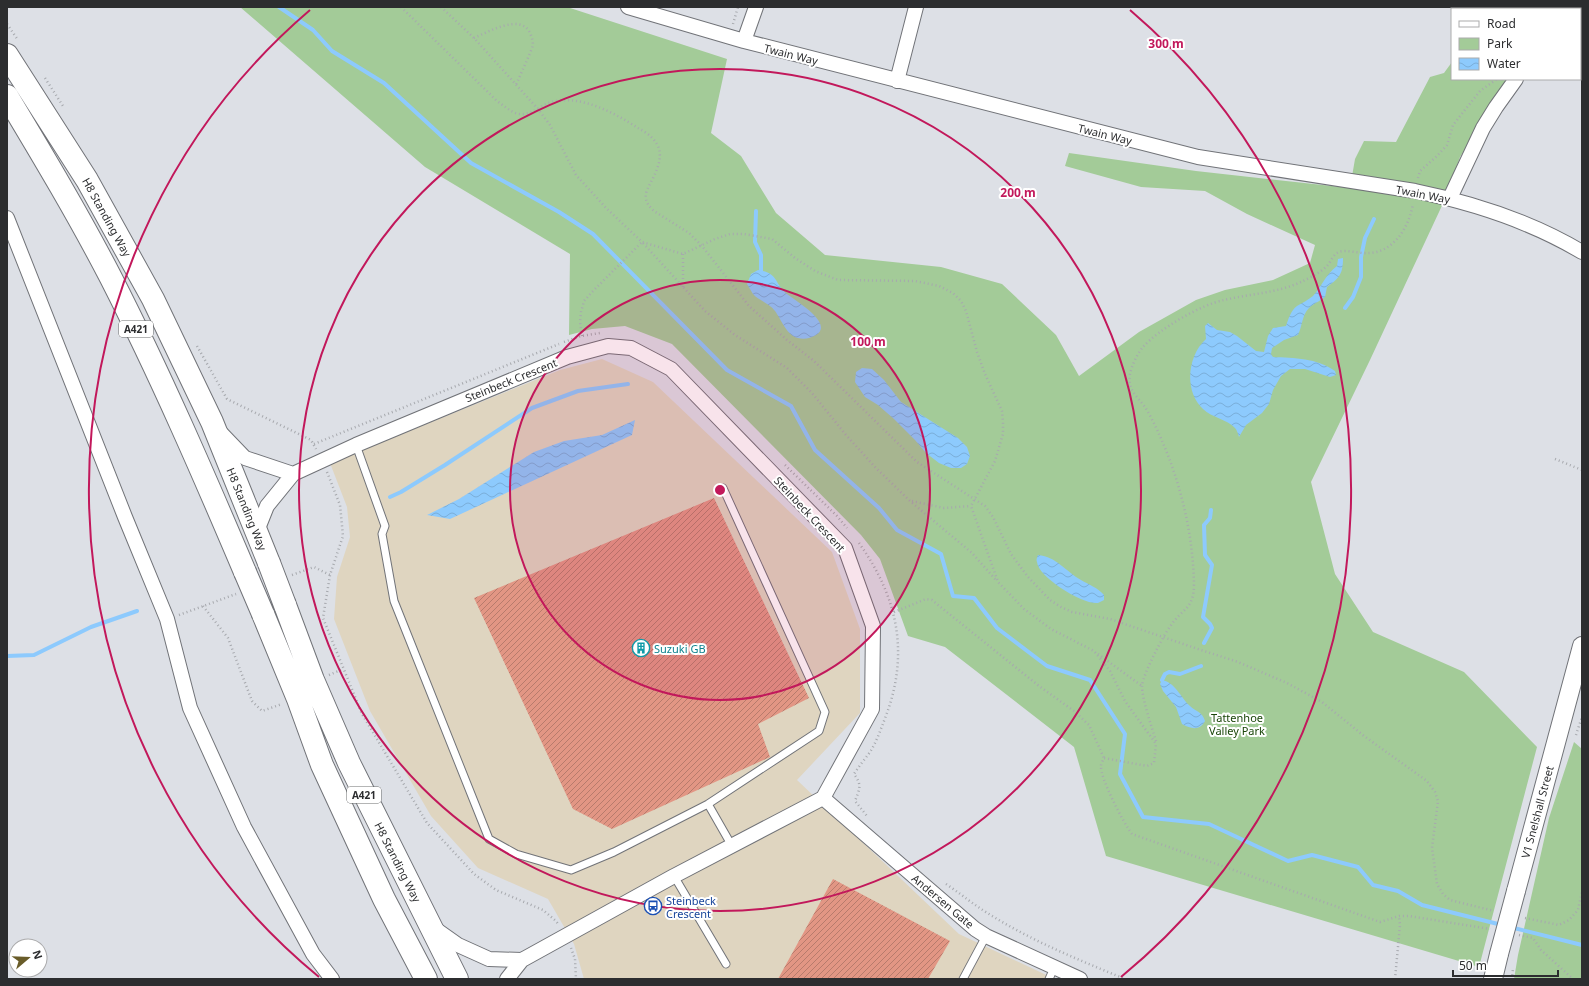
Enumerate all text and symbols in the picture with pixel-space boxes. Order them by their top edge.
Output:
legend [1451,8,1581,80]
text: Road [1487,15,1516,32]
text: 300 m [1148,35,1184,52]
text: Park [1487,35,1513,52]
street label: Twain Way [763,40,820,68]
text: Water [1487,55,1521,72]
street label: Twain Way [1077,120,1134,148]
street label: H8 Standing Way [79,175,135,259]
street label: Twain Way [1395,181,1452,207]
text: 200 m [1000,184,1036,201]
road number: A421 [119,321,153,337]
text: 100 m [850,333,886,350]
street label: Steinbeck Crescent [463,355,559,405]
street label: H8 Standing Way [224,465,271,553]
street label: Steinbeck Crescent [771,473,849,555]
centre of rings [713,483,727,497]
building icon: Suzuki GB [631,638,651,658]
place label: Suzuki GB [654,641,706,656]
park label: Tattenhoe Valley Park [1209,710,1265,738]
street label: V1 Snelshall Street [1517,764,1557,860]
road number: A421 [347,787,381,803]
street label: H8 Standing Way [371,819,425,905]
street label: Andersen Gate [909,871,977,931]
place label: Steinbeck Crescent [666,893,716,921]
bus stop icon: Steinbeck Crescent [643,896,663,916]
north arrow [8,938,48,978]
text: N [29,948,46,961]
scale bar [1453,952,1558,978]
text: 50 m [1459,957,1487,974]

